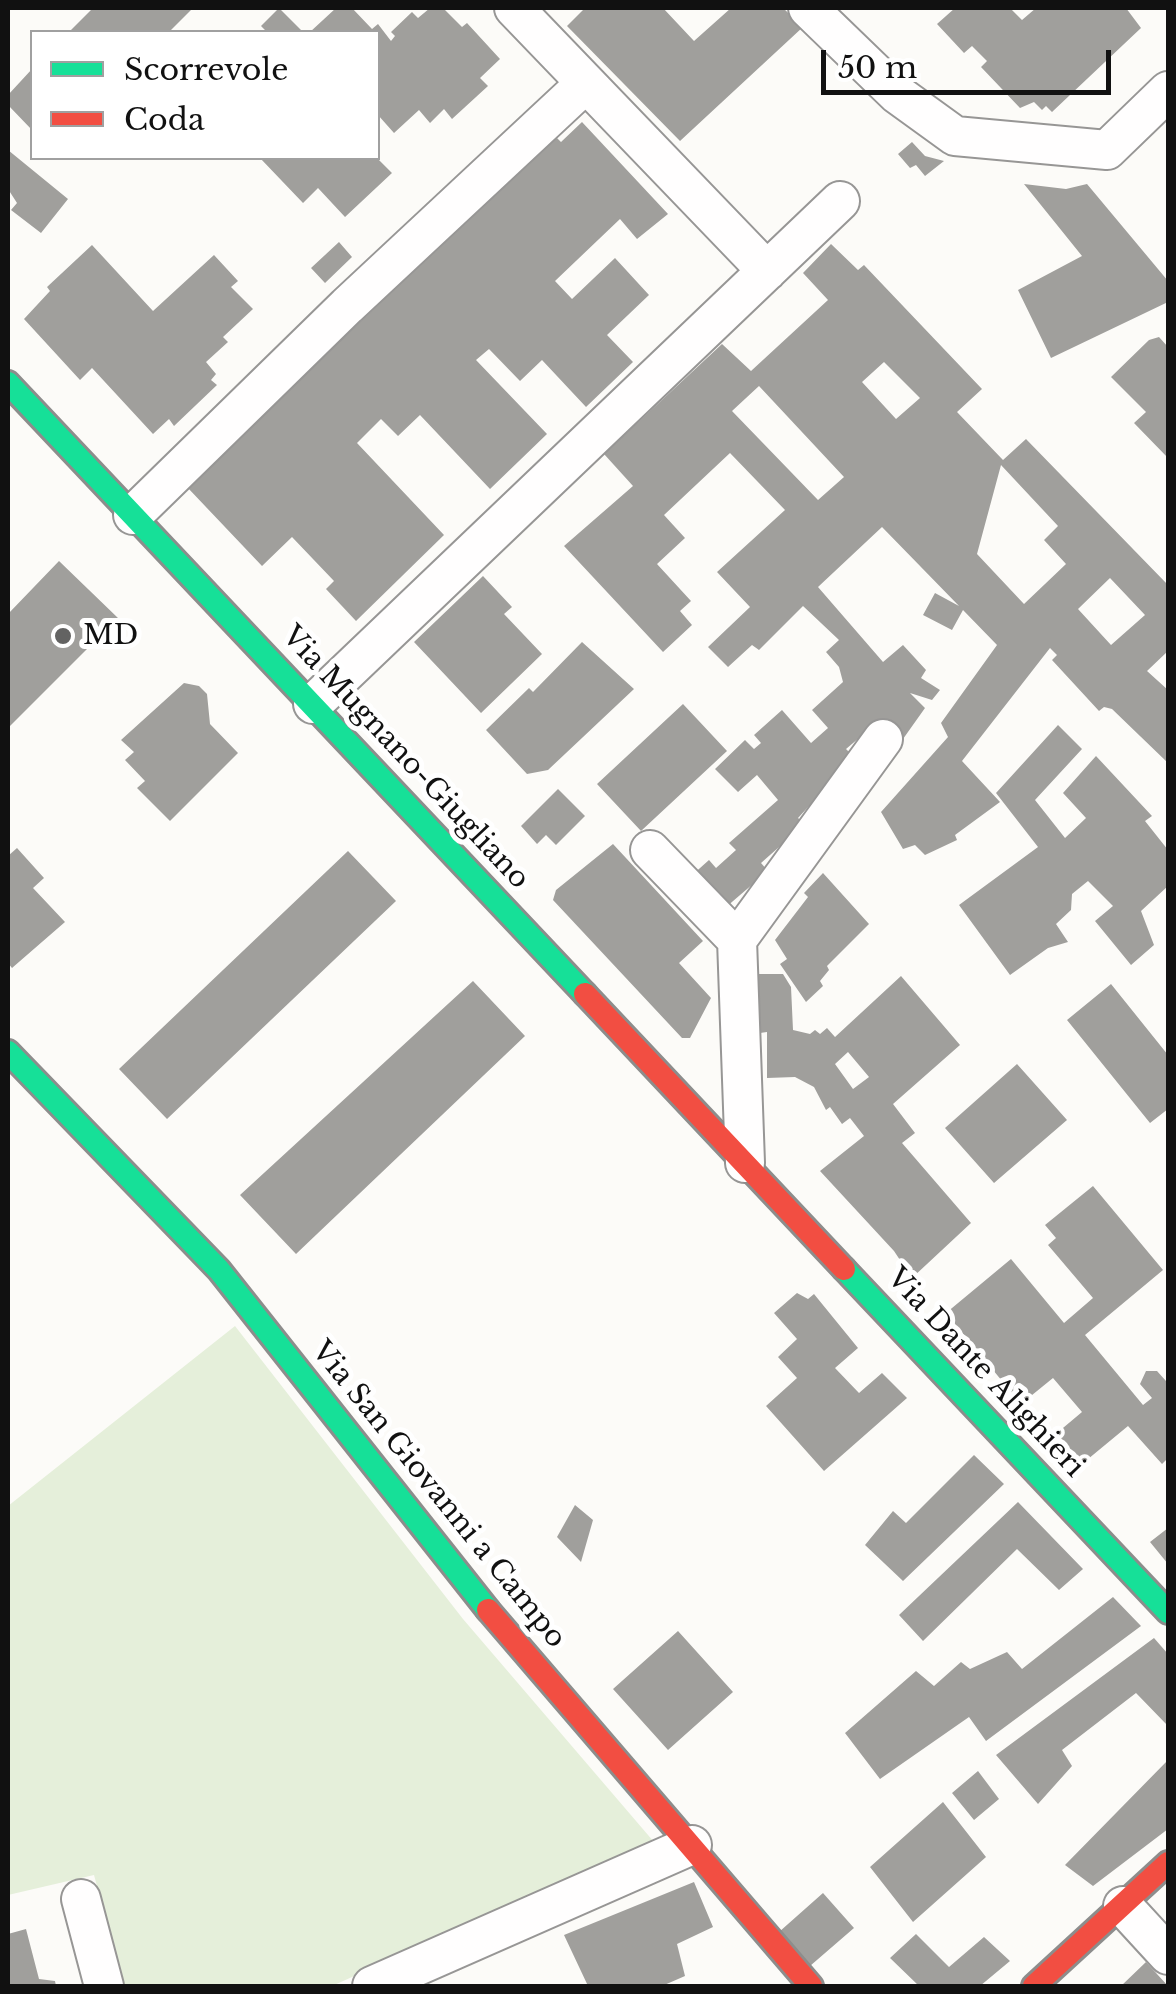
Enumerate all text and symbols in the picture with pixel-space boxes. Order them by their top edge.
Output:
legend [30,30,380,160]
scale bar [826,30,1116,92]
text: 50 m [838,49,917,86]
text: Scorrevole [124,51,288,88]
text: Coda [124,101,205,138]
place label: MD [83,619,138,653]
street label: Via Mugnano-Giugliano [274,620,536,896]
marker: MD [52,625,74,647]
street label: Via Dante Alighieri [879,1261,1091,1485]
street label: Via San Giovanni a Campo [304,1335,572,1655]

